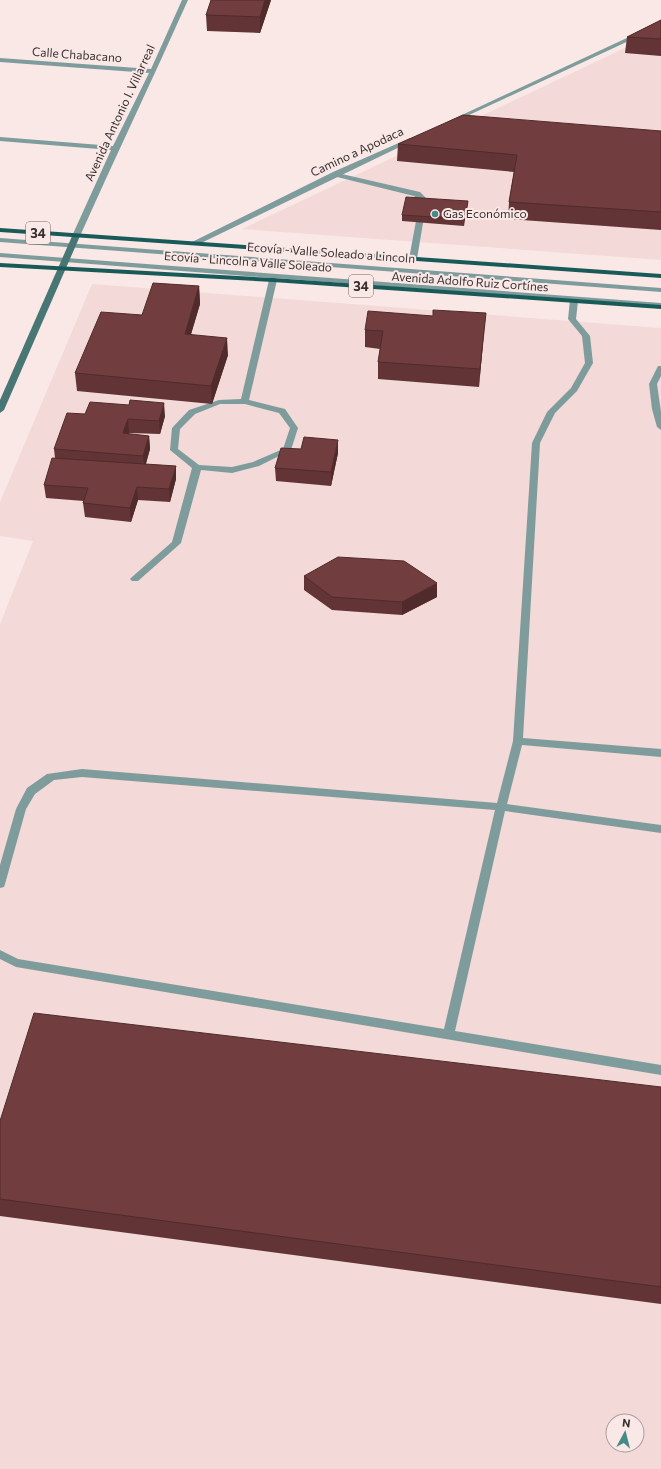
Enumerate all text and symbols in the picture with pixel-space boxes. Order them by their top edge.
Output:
street label: Avenida Antonio I. Villarreal [81,42,157,183]
street label: Calle Chabacano [32,44,123,64]
street label: Camino a Apodaca [308,123,405,179]
place label: Gas Económico [443,206,527,220]
marker: Gas Económico [430,209,440,219]
road number: 34 [26,222,50,244]
street label: Ecovía - Valle Soleado a Lincoln [247,239,416,265]
street label: Ecovía - Lincoln a Valle Soleado [164,248,333,274]
street label: Avenida Adolfo Ruiz Cortínes [391,269,549,293]
road number: 34 [349,275,373,297]
north arrow [605,1413,645,1453]
text: N [621,1416,631,1430]

